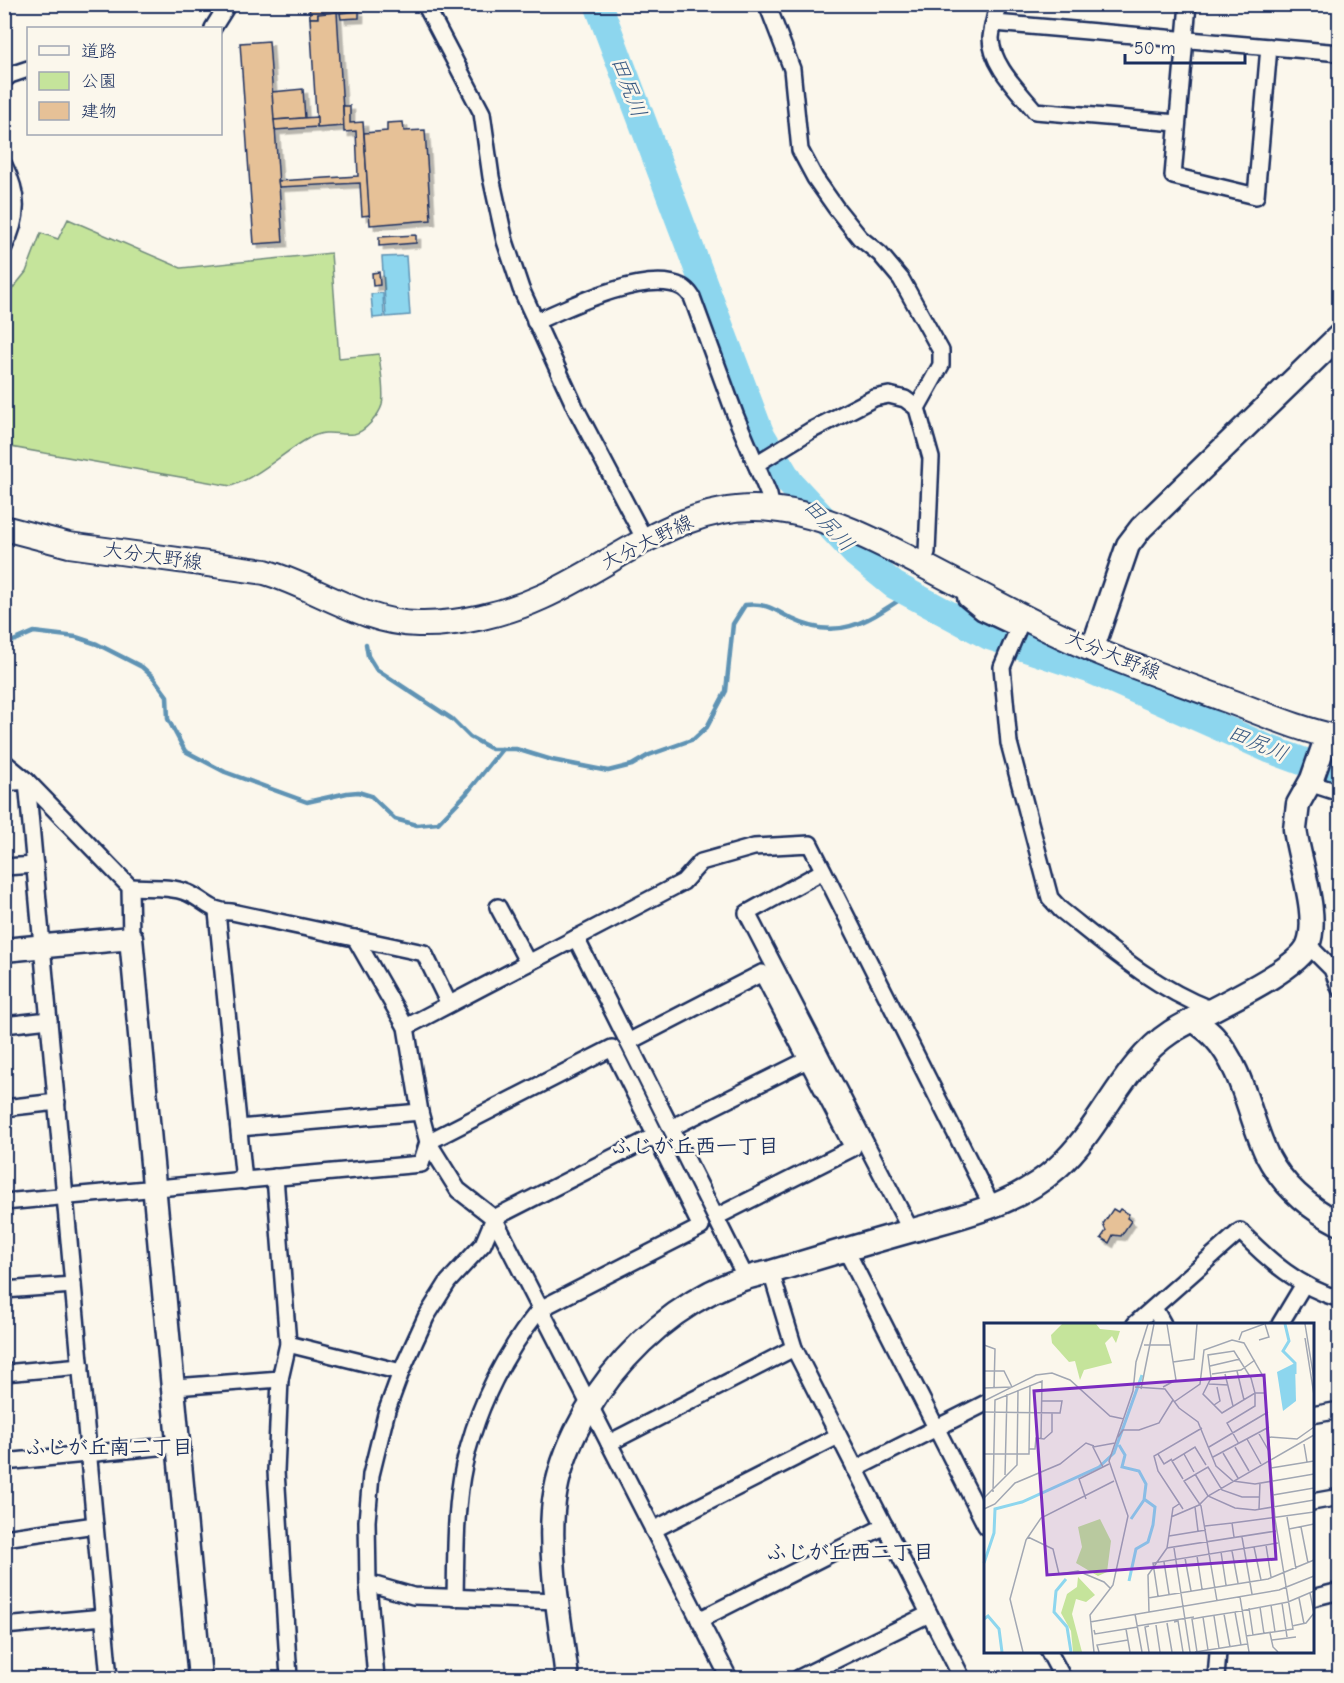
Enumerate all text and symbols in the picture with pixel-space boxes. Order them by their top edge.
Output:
legend [27,27,222,135]
scale bar [1125,27,1245,65]
text: 50 m [1134,38,1176,59]
text: 道路 [81,41,117,62]
water label: 田尻川 [607,53,651,121]
text: 公園 [81,71,117,92]
text: 建物 [81,101,117,122]
water label: 田尻川 [799,494,859,556]
street label: 大分大野線 [597,510,697,574]
street label: 大分大野線 [102,538,204,574]
street label: 大分大野線 [1062,626,1164,684]
water label: 田尻川 [1224,720,1292,766]
district label: ふじが丘西一丁目 [611,1134,779,1158]
inset map [984,1323,1314,1653]
district label: ふじが丘南二丁目 [25,1435,193,1459]
district label: ふじが丘西二丁目 [766,1540,934,1564]

